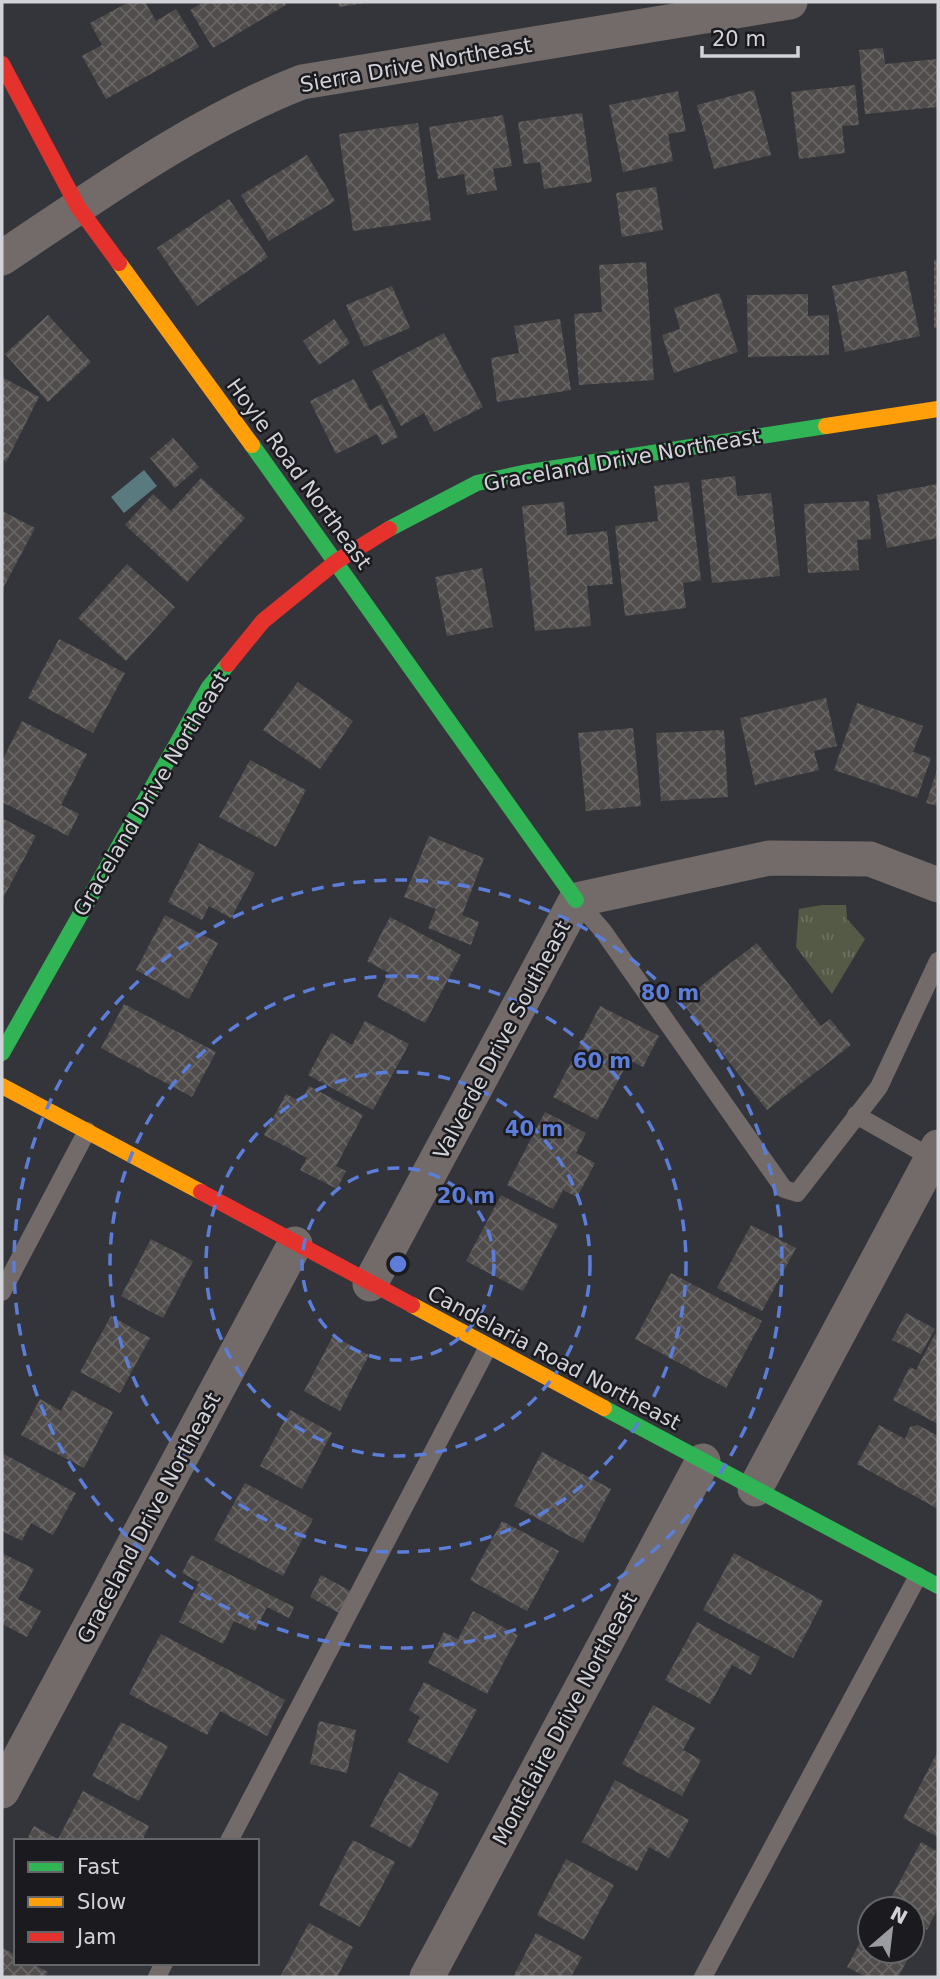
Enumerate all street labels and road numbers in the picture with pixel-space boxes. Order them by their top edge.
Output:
street label: Sierra Drive Northeast [298,33,534,97]
street label: Hoyle Road Northeast [222,374,376,574]
street label: Graceland Drive Northeast [482,424,762,496]
street label: Graceland Drive Northeast [68,668,234,920]
street label: Valverde Drive Southeast [429,917,575,1163]
street label: Candelaria Road Northeast [423,1281,685,1435]
street label: Graceland Drive Northeast [73,1388,225,1648]
street label: Montclaire Drive Northeast [488,1589,642,1849]

